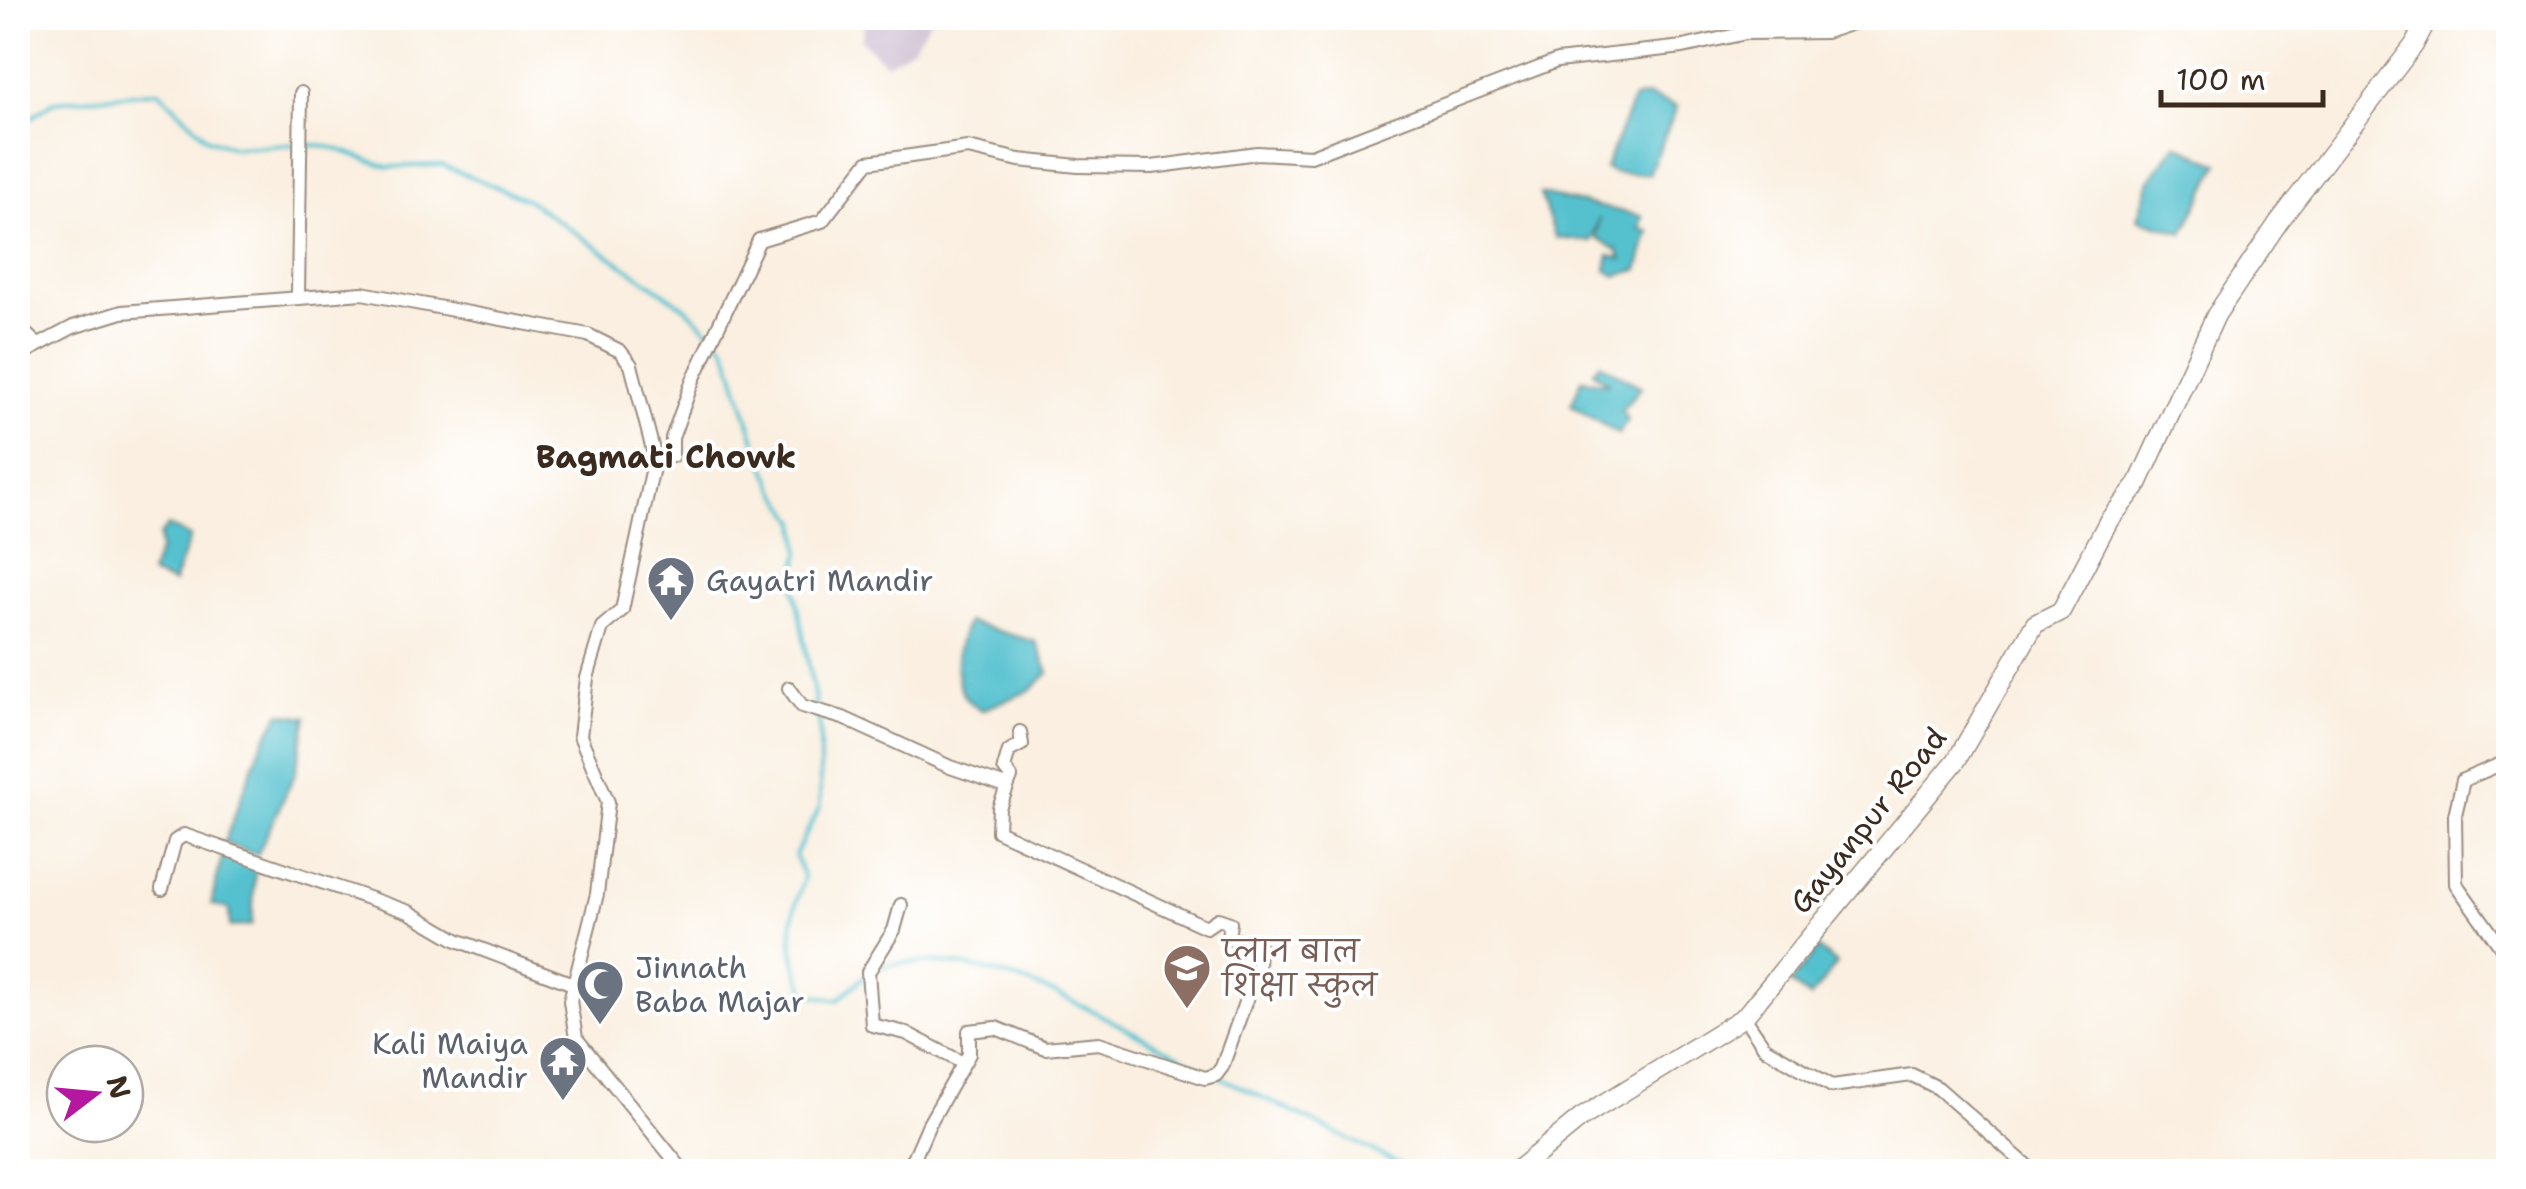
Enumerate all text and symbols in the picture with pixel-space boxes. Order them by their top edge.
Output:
scale bar [2161,45,2324,107]
text: 100 m [2176,59,2266,100]
district label: Bagmati Chowk [536,435,796,478]
temple icon: Gayatri Mandir [645,554,697,622]
place label: Gayatri Mandir [706,560,933,601]
street label: Gayanpur Road [1780,718,1956,922]
place label: प्लान बाल शिक्षा स्कुल [1220,931,1379,1008]
school or university icon: प्लान बाल शिक्षा स्कुल [1161,942,1213,1010]
place label: Jinnath Baba Majar [635,947,805,1022]
mosque icon: Jinnath Baba Majar [574,958,626,1026]
place label: Kali Maiya Mandir [372,1023,528,1098]
temple icon: Kali Maiya Mandir [537,1034,589,1102]
north arrow [45,1044,145,1144]
text: N [98,1071,140,1103]

